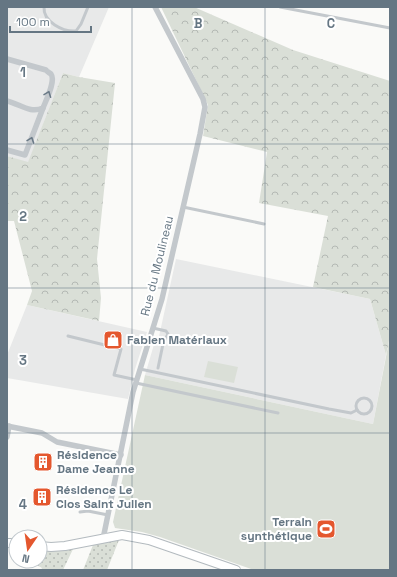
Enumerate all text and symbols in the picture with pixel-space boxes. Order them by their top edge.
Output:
scale bar [10,8,91,34]
text: 100 m [16,14,50,30]
text: B [194,15,203,32]
text: C [327,15,335,32]
text: 1 [20,64,26,81]
one-way arrow [44,91,52,98]
one-way arrow [27,137,35,144]
text: 2 [19,208,27,225]
street label: Rue du Moulineau [137,214,177,318]
shop icon: Fabien Matériaux [102,329,124,351]
place label: Fabien Matériaux [127,332,227,348]
text: 3 [19,352,27,369]
place label: Résidence Dame Jeanne [57,447,135,477]
building icon: Résidence Dame Jeanne [32,451,54,473]
place label: Résidence Le Clos Saint Julien [56,482,152,512]
building icon: Résidence Le Clos Saint Julien [31,486,53,508]
text: 4 [19,496,27,513]
place label: Terrain synthétique [241,514,312,544]
sports icon: Terrain synthétique [315,518,337,540]
north arrow [8,529,48,569]
text: N [21,551,31,566]

